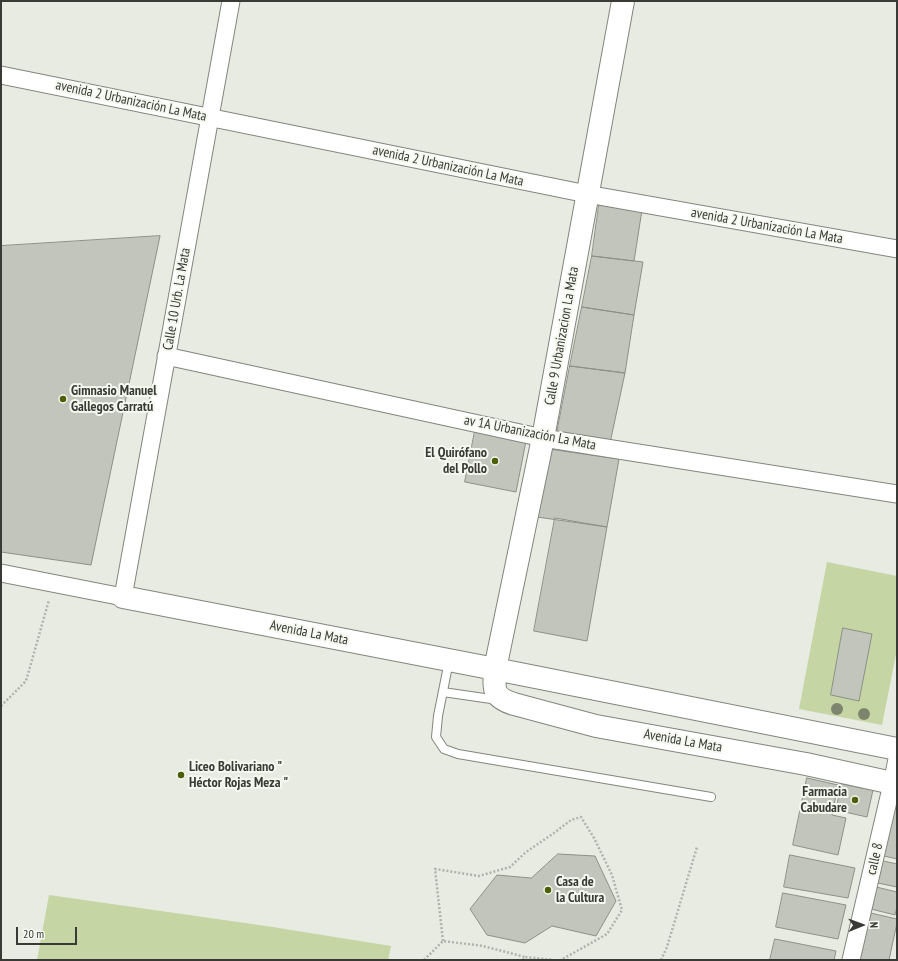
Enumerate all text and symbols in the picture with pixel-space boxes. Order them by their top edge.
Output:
street label: avenida 2 Urbanización La Mata [54,77,208,125]
street label: avenida 2 Urbanización La Mata [371,142,525,190]
street label: avenida 2 Urbanización La Mata [690,204,844,248]
street label: Calle 10 Urb. La Mata [160,247,194,351]
street label: Calle 9 Urbanizacion La Mata [542,265,582,407]
place label: Gimnasio Manuel Gallegos Carratú [71,383,157,416]
marker: Gimnasio Manuel Gallegos Carratú [58,394,68,404]
street label: av 1A Urbanización La Mata [463,412,597,454]
place label: El Quirófano del Pollo [425,445,487,478]
marker: El Quirófano del Pollo [490,456,500,466]
street label: Avenida La Mata [268,617,350,649]
street label: Avenida La Mata [642,726,724,756]
place label: Liceo Bolivariano " Héctor Rojas Meza " [189,759,288,792]
marker: Liceo Bolivariano " Héctor Rojas Meza " [176,770,186,780]
place label: Farmacia Cabudare [800,784,847,816]
marker: Farmacia Cabudare [850,795,860,805]
street label: calle 8 [863,841,887,877]
place label: Casa de la Cultura [556,874,604,906]
marker: Casa de la Cultura [543,885,553,895]
north arrow [842,905,882,945]
scale bar [18,919,79,945]
text: N [867,922,881,928]
text: 20 m [23,926,44,941]

